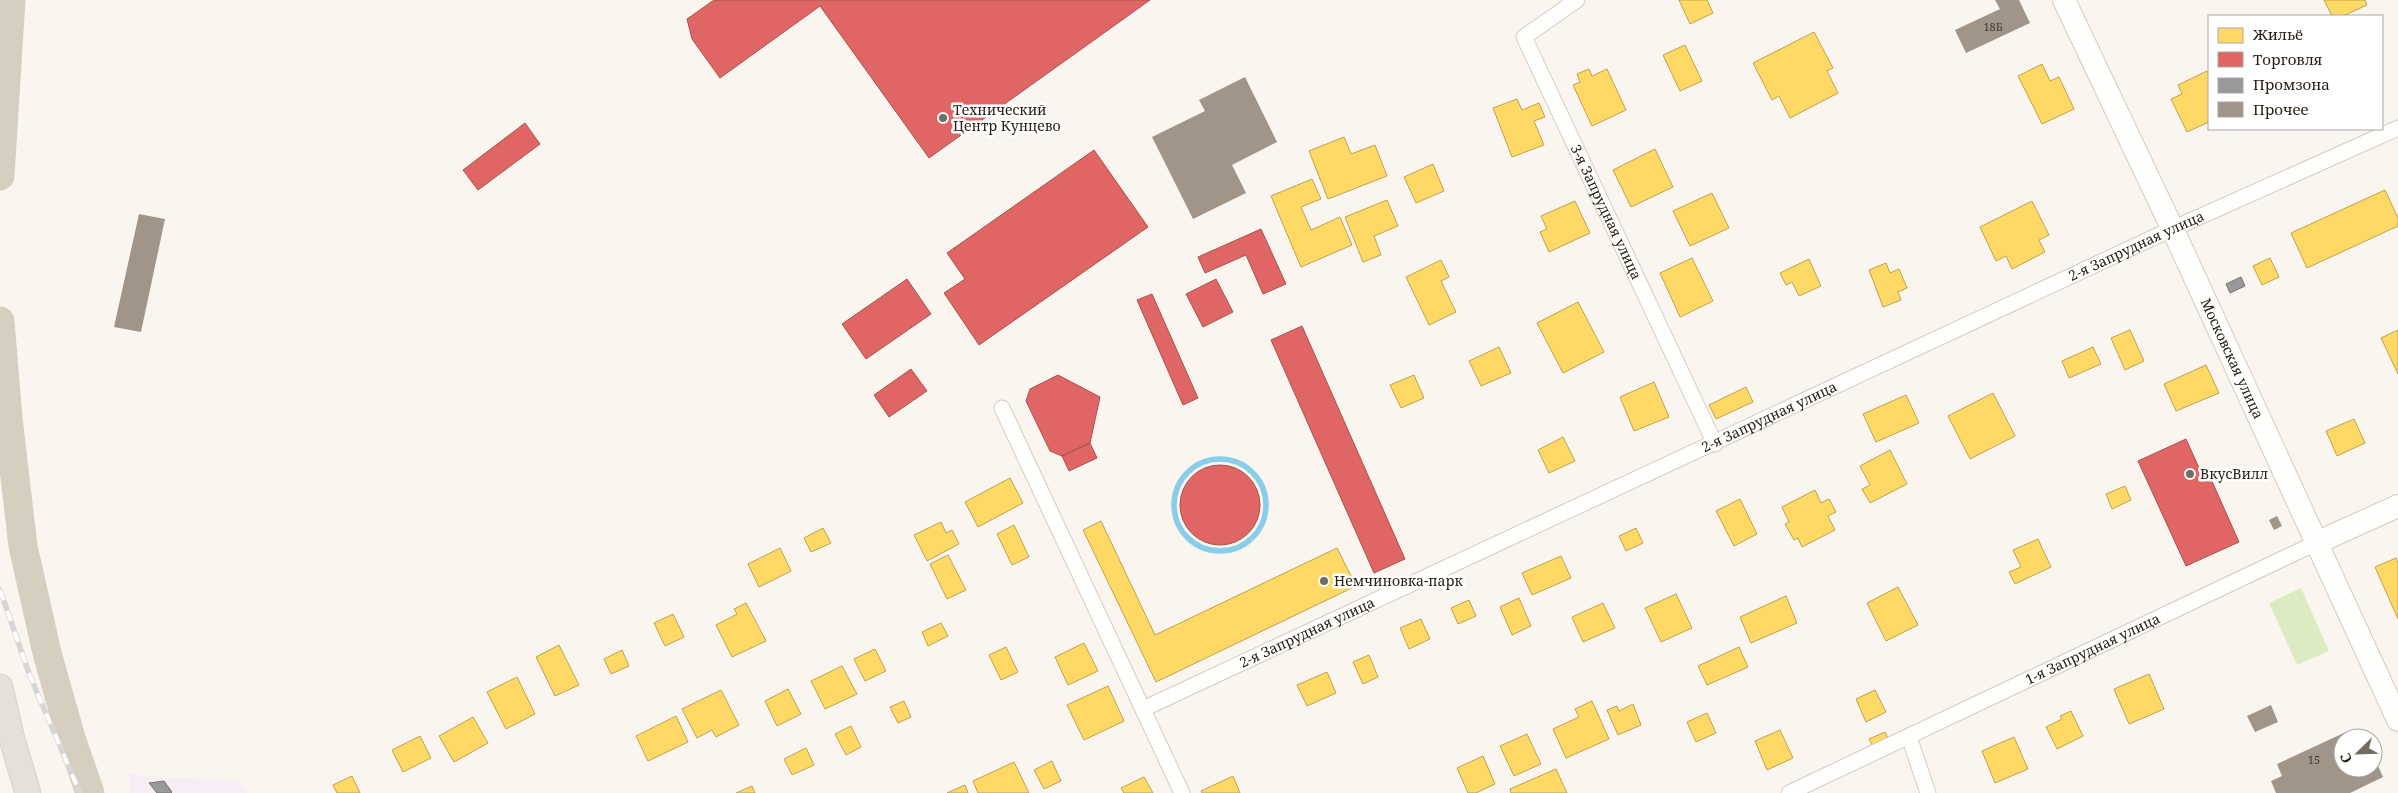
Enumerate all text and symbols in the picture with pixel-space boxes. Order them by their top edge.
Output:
legend [2208,15,2383,130]
house number: 18Б [1983,19,2003,34]
text: Жильё [2252,24,2303,44]
text: Торговля [2253,49,2322,69]
text: Промзона [2253,74,2330,94]
text: Прочее [2253,99,2309,119]
place label: Технический Центр Кунцево [953,100,1061,135]
marker: Технический Центр Кунцево [937,112,949,124]
street label: 3-я Запрудная улица [1567,141,1646,282]
street label: 2-я Запрудная улица [2065,206,2207,285]
street label: Московская улица [2197,295,2268,422]
street label: 2-я Запрудная улица [1698,377,1840,456]
place label: ВкусВилл [2200,464,2269,483]
marker: ВкусВилл [2184,468,2196,480]
place label: Немчиновка-парк [1334,571,1463,590]
marker: Немчиновка-парк [1318,575,1330,587]
street label: 2-я Запрудная улица [1236,592,1378,672]
street label: 1-я Запрудная улица [2022,608,2163,689]
north arrow [2333,728,2383,778]
text: С [2335,750,2356,766]
house number: 15 [2308,752,2320,767]

